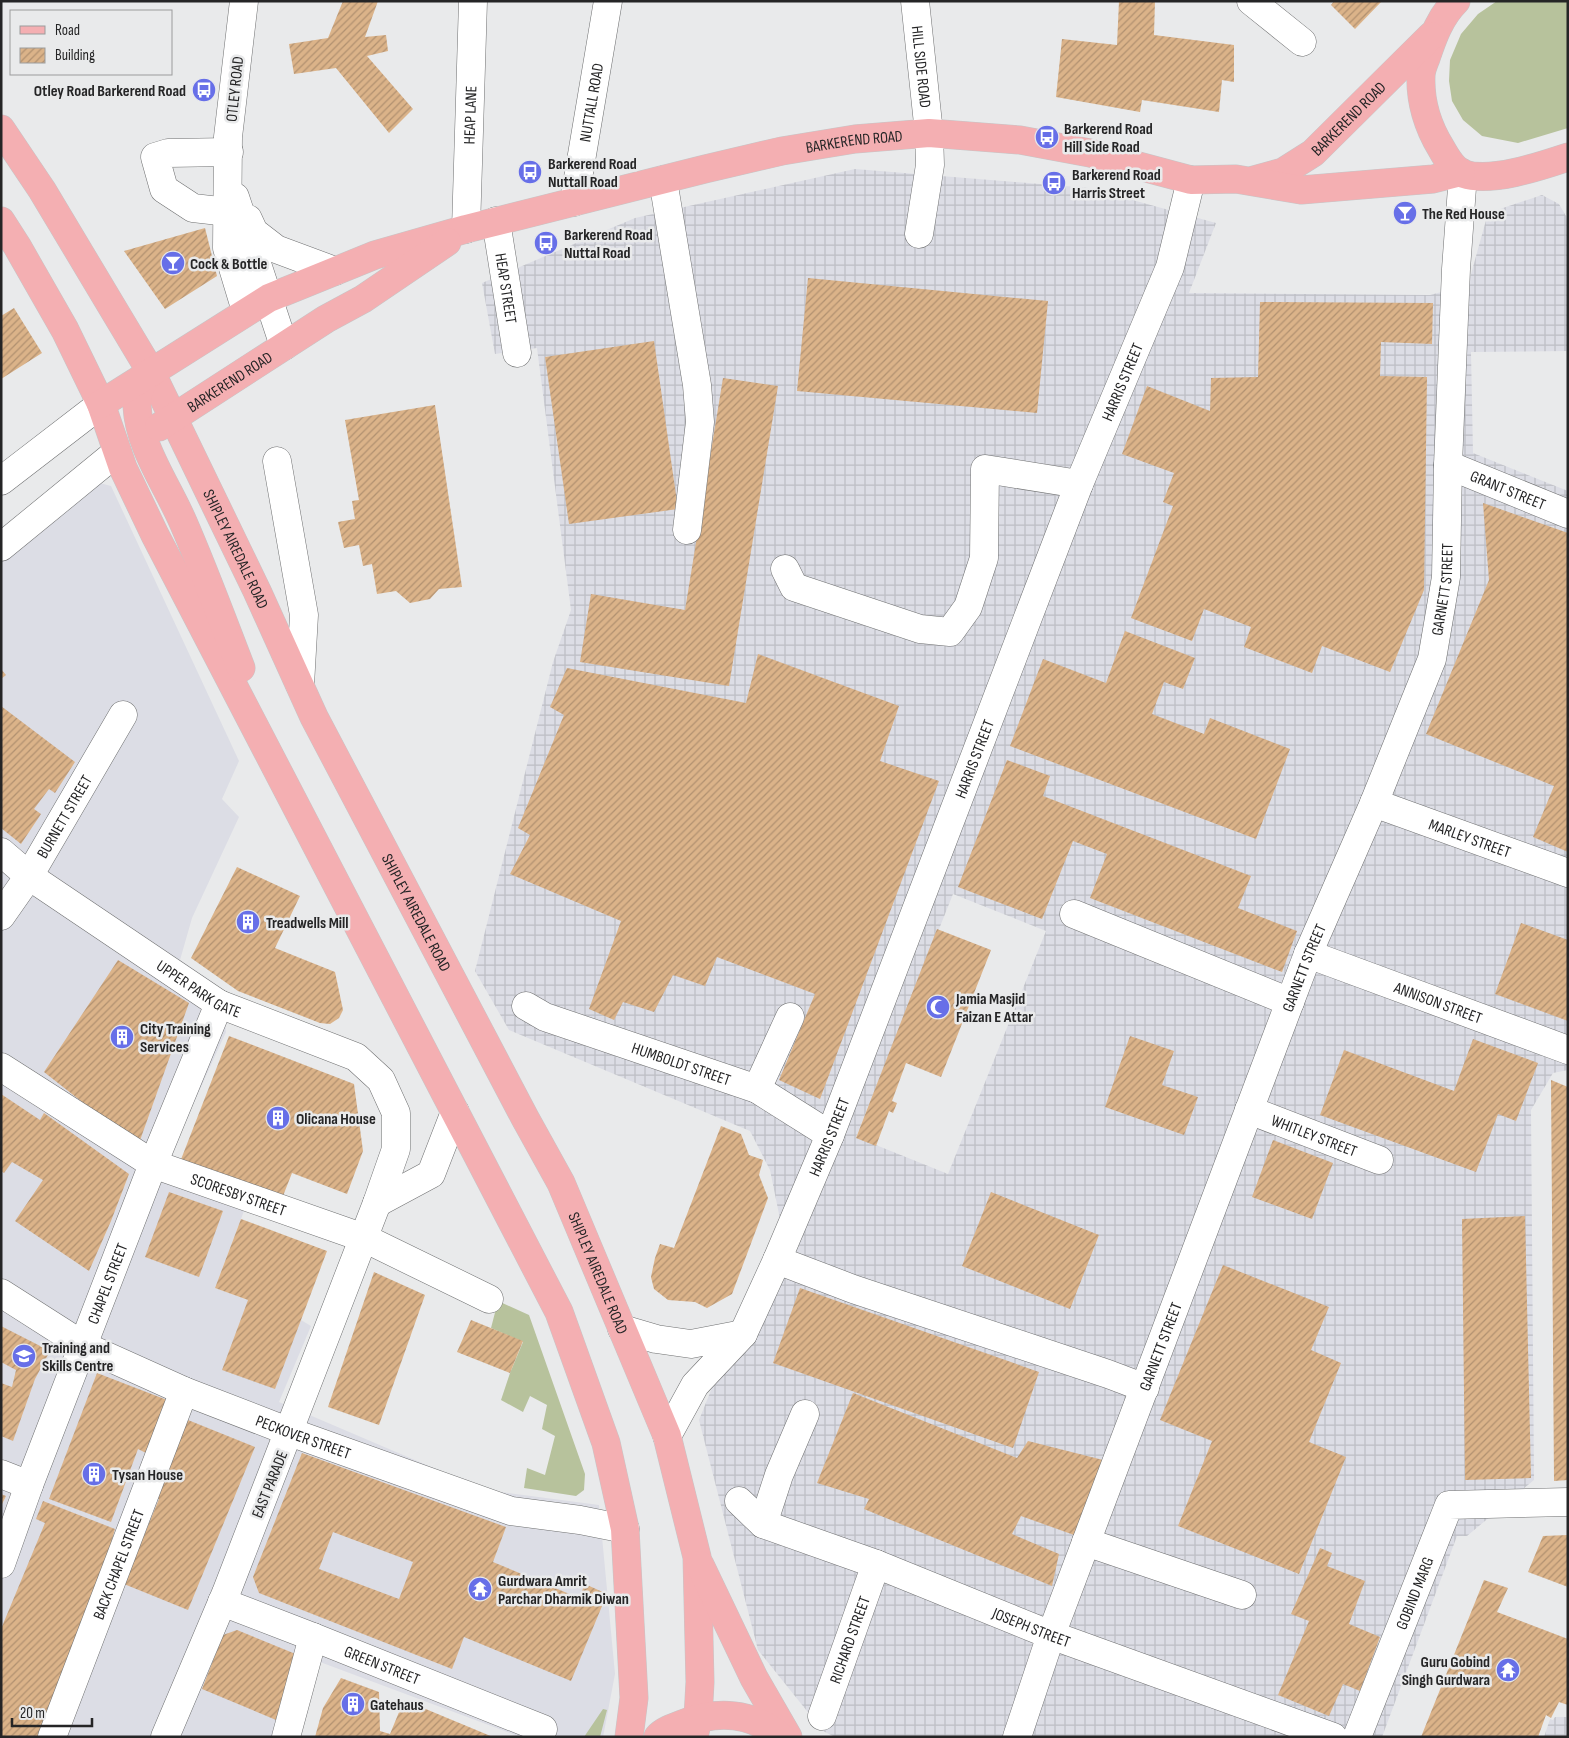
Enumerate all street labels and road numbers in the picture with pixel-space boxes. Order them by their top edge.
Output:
street label: HILL SIDE ROAD [907,25,934,109]
street label: OTLEY ROAD [223,55,248,123]
street label: NUTTALL ROAD [576,62,608,143]
street label: BARKEREND ROAD [1308,78,1391,160]
street label: HEAP LANE [461,86,481,145]
street label: BARKEREND ROAD [804,127,903,158]
street label: HEAP STREET [490,252,520,325]
street label: HARRIS STREET [1098,340,1148,424]
street label: BARKEREND ROAD [184,348,277,417]
street label: GRANT STREET [1467,467,1549,515]
street label: SHIPLEY AIREDALE ROAD [198,487,272,612]
street label: GARNETT STREET [1428,542,1458,637]
street label: HARRIS STREET [952,717,999,801]
street label: BURNETT STREET [33,772,97,862]
street label: MARLEY STREET [1426,816,1514,863]
street label: SHIPLEY AIREDALE ROAD [377,851,454,975]
street label: GARNETT STREET [1279,921,1331,1015]
street label: UPPER PARK GATE [152,957,243,1023]
street label: ANNISON STREET [1390,978,1485,1029]
street label: HUMBOLDT STREET [629,1039,733,1091]
street label: HARRIS STREET [806,1095,854,1179]
street label: WHITLEY STREET [1268,1111,1360,1162]
street label: SCORESBY STREET [188,1170,289,1221]
street label: SHIPLEY AIREDALE ROAD [563,1210,631,1337]
street label: CHAPEL STREET [84,1240,133,1327]
street label: GARNETT STREET [1136,1300,1187,1394]
street label: PECKOVER STREET [253,1412,354,1464]
street label: EAST PARADE [248,1448,292,1521]
street label: BACK CHAPEL STREET [90,1506,149,1622]
street label: GOBIND MARG [1393,1554,1438,1633]
street label: RICHARD STREET [826,1593,875,1687]
street label: JOSEPH STREET [988,1604,1073,1652]
street label: GREEN STREET [341,1642,423,1690]

